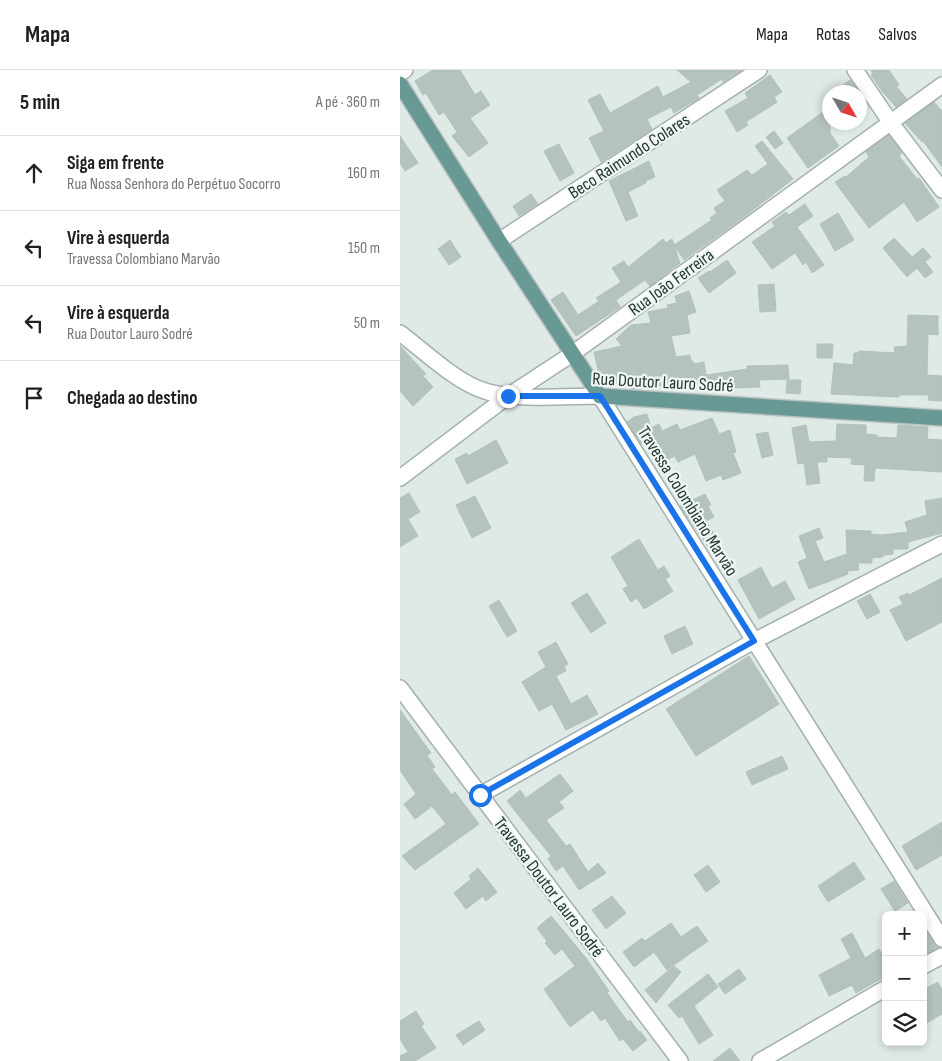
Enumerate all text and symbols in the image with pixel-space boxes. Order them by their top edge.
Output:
text: Mapa [25,20,70,49]
text: Mapa [756,24,788,45]
text: Rotas [816,24,850,45]
text: Salvos [878,24,917,45]
north arrow [822,85,867,130]
text: 5 min [20,90,60,115]
text: A pé · 360 m [316,93,380,112]
street label: Beco Raimundo Colares [565,109,694,204]
text: Siga em frente [67,152,164,175]
icon: ahead [20,159,48,187]
text: 160 m [347,164,380,183]
text: Rua Nossa Senhora do Perpétuo Socorro [67,175,281,194]
text: Vire à esquerda [67,227,169,250]
icon: left [20,234,48,262]
text: 150 m [348,239,380,258]
street label: Rua João Ferreira [625,244,718,320]
text: Travessa Colombiano Marvão [67,250,220,269]
text: Vire à esquerda [67,302,169,325]
icon: left [20,309,48,337]
text: 50 m [354,314,380,333]
text: Rua Doutor Lauro Sodré [67,325,193,344]
street label: Rua Doutor Lauro Sodré [592,368,734,397]
icon: arrive [20,384,48,412]
route end [497,385,520,408]
text: Chegada ao destino [67,387,197,410]
street label: Travessa Colombiano Marvão [633,423,742,580]
route start [469,784,492,807]
street label: Travessa Doutor Lauro Sodré [489,813,608,961]
map controls [882,911,927,1046]
button: + [882,911,927,956]
button: − [882,956,927,1001]
button: layers [882,1001,927,1046]

